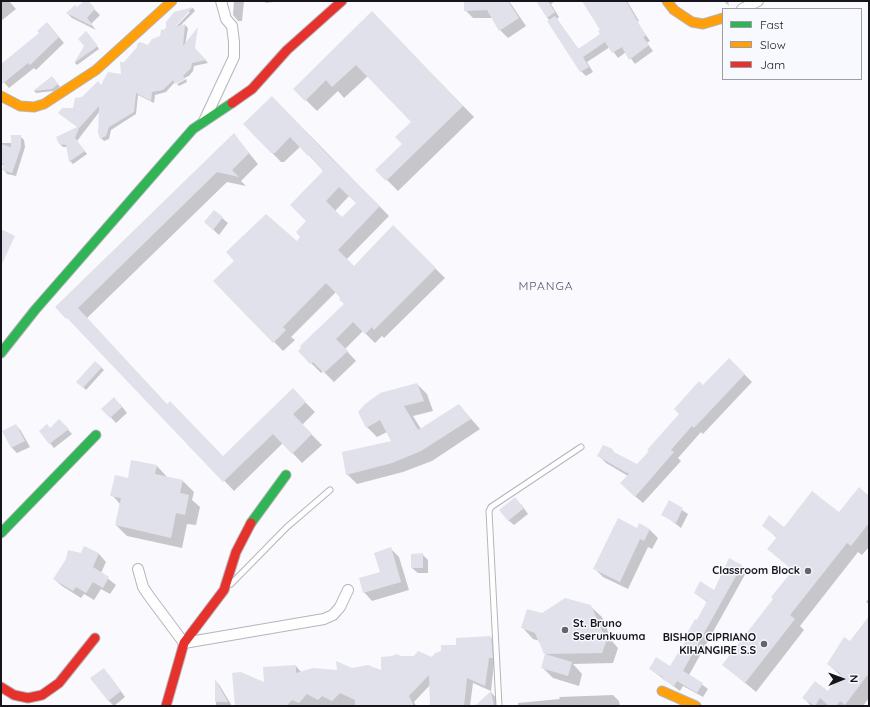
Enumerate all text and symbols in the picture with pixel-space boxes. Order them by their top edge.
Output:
legend [722,8,862,80]
text: Fast [760,17,784,32]
text: Slow [760,37,786,52]
text: Jam [760,57,785,72]
district label: MPANGA [518,279,574,293]
place label: Classroom Block [712,564,800,578]
marker: Classroom Block [803,566,813,576]
place label: St. Bruno Sserunkuuma [573,617,645,643]
marker: St. Bruno Sserunkuuma [560,625,570,635]
place label: BISHOP CIPRIANO KIHANGIRE S.S [663,631,756,657]
marker: BISHOP CIPRIANO KIHANGIRE S.S [759,639,769,649]
north arrow [822,659,862,699]
text: N [847,675,861,683]

